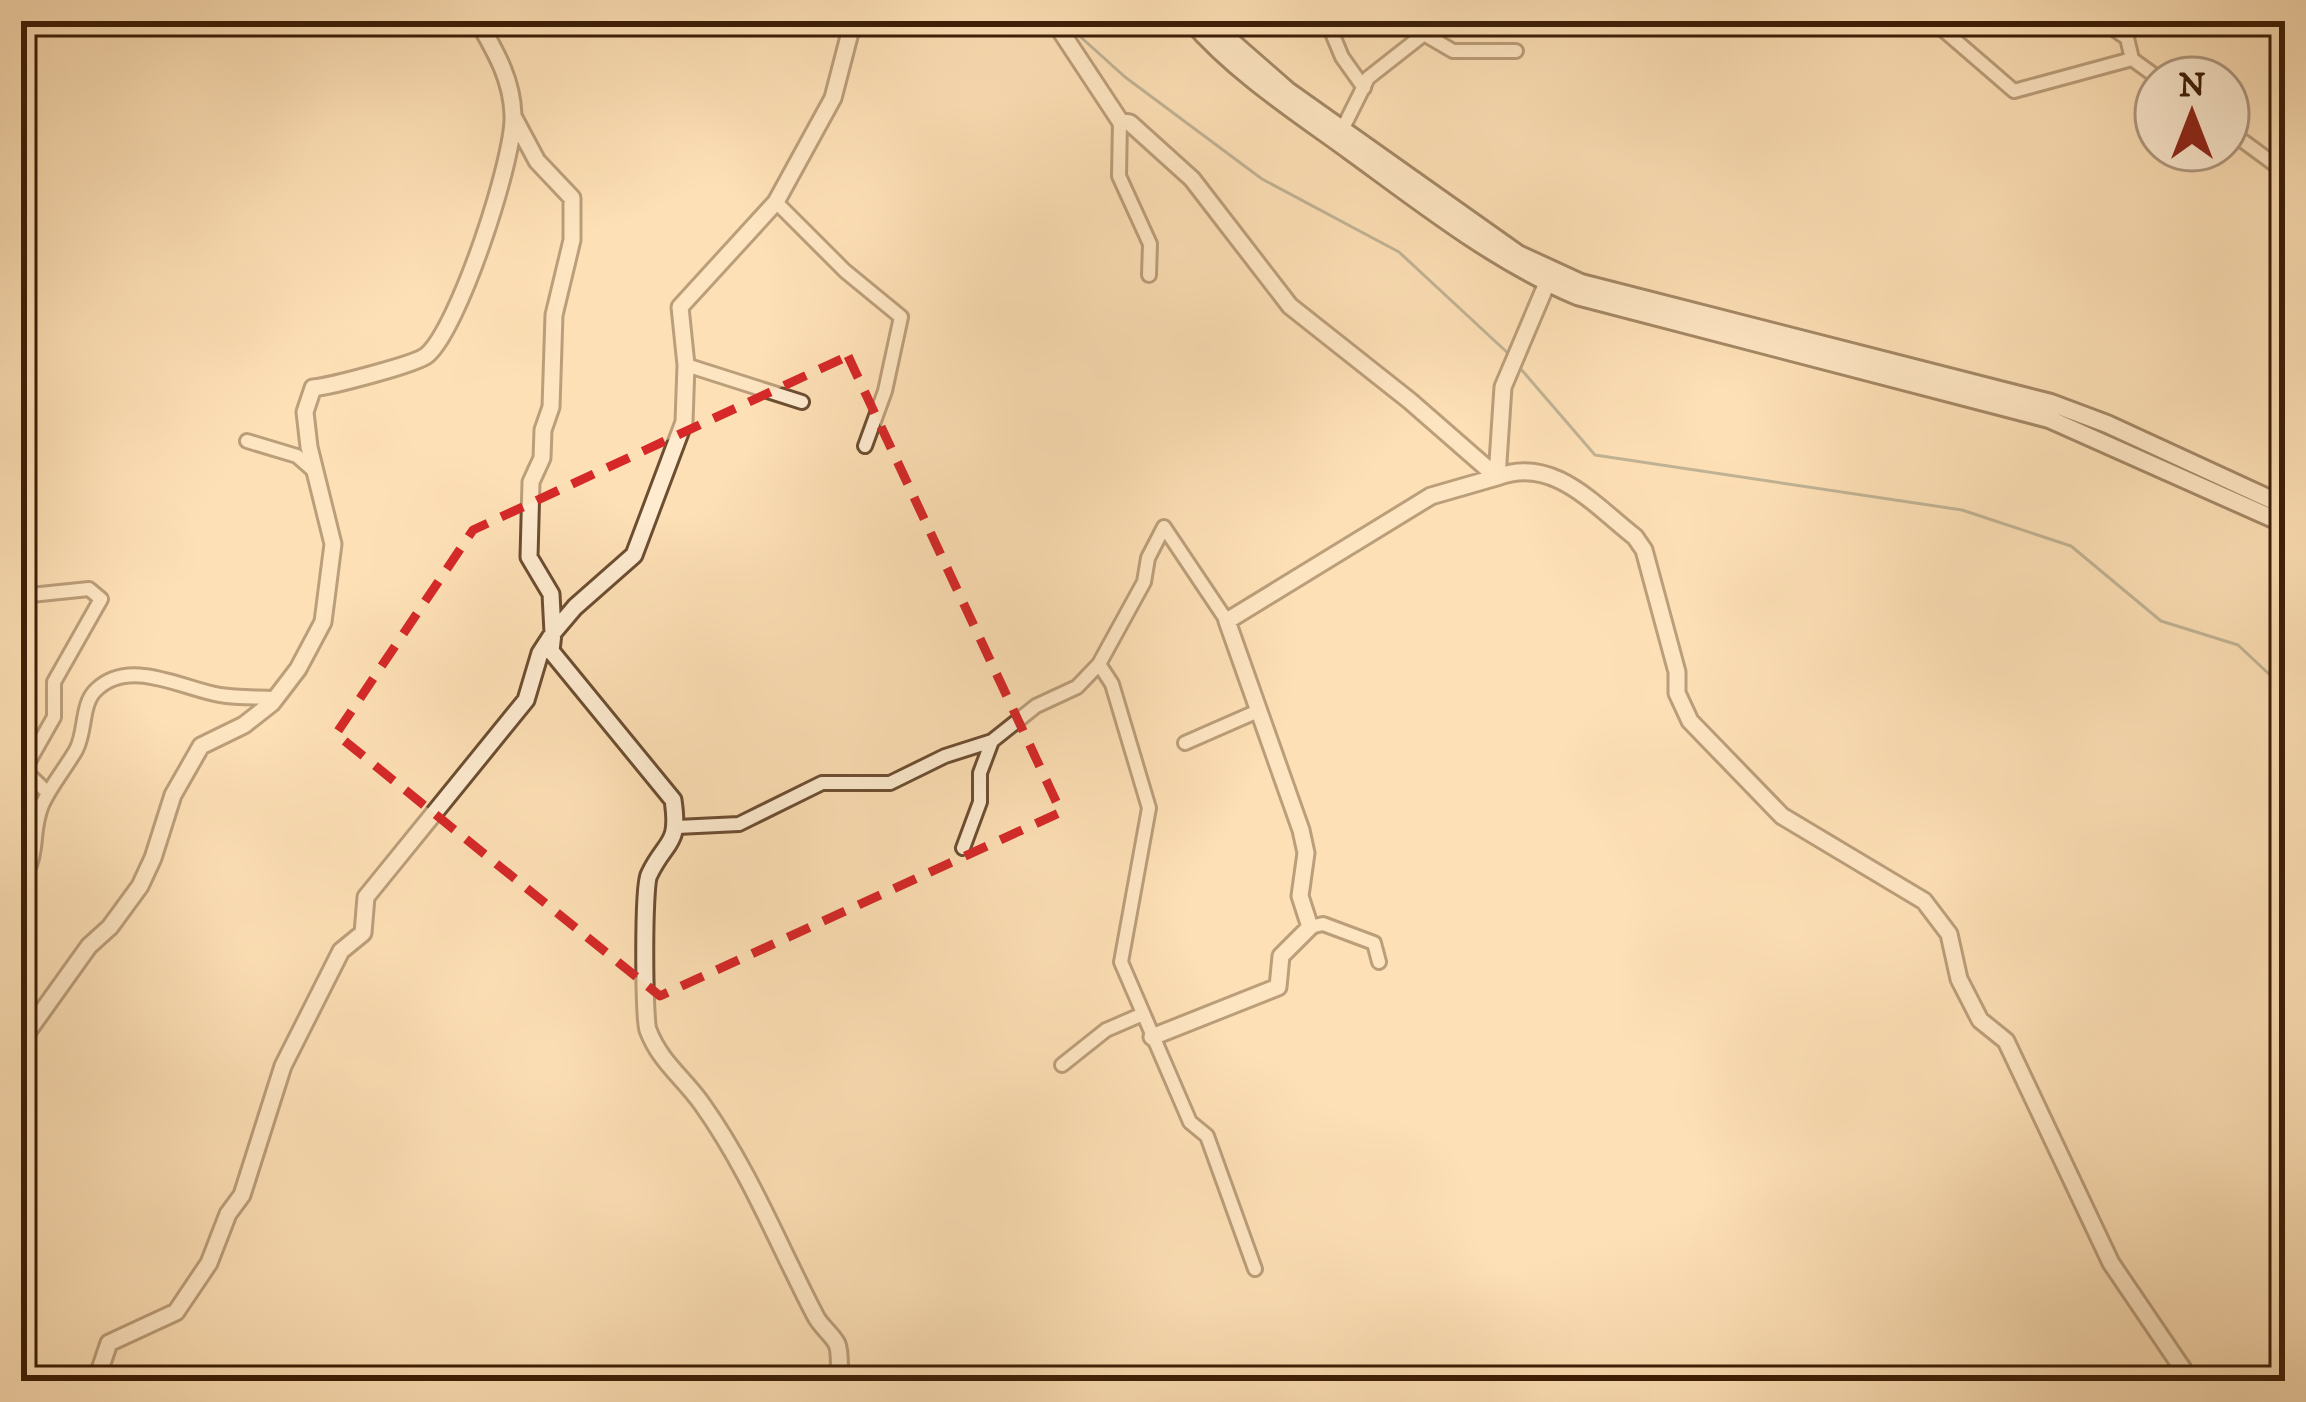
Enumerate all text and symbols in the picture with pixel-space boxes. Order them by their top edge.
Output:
north arrow [2132,54,2252,174]
text: N [2178,66,2206,107]

